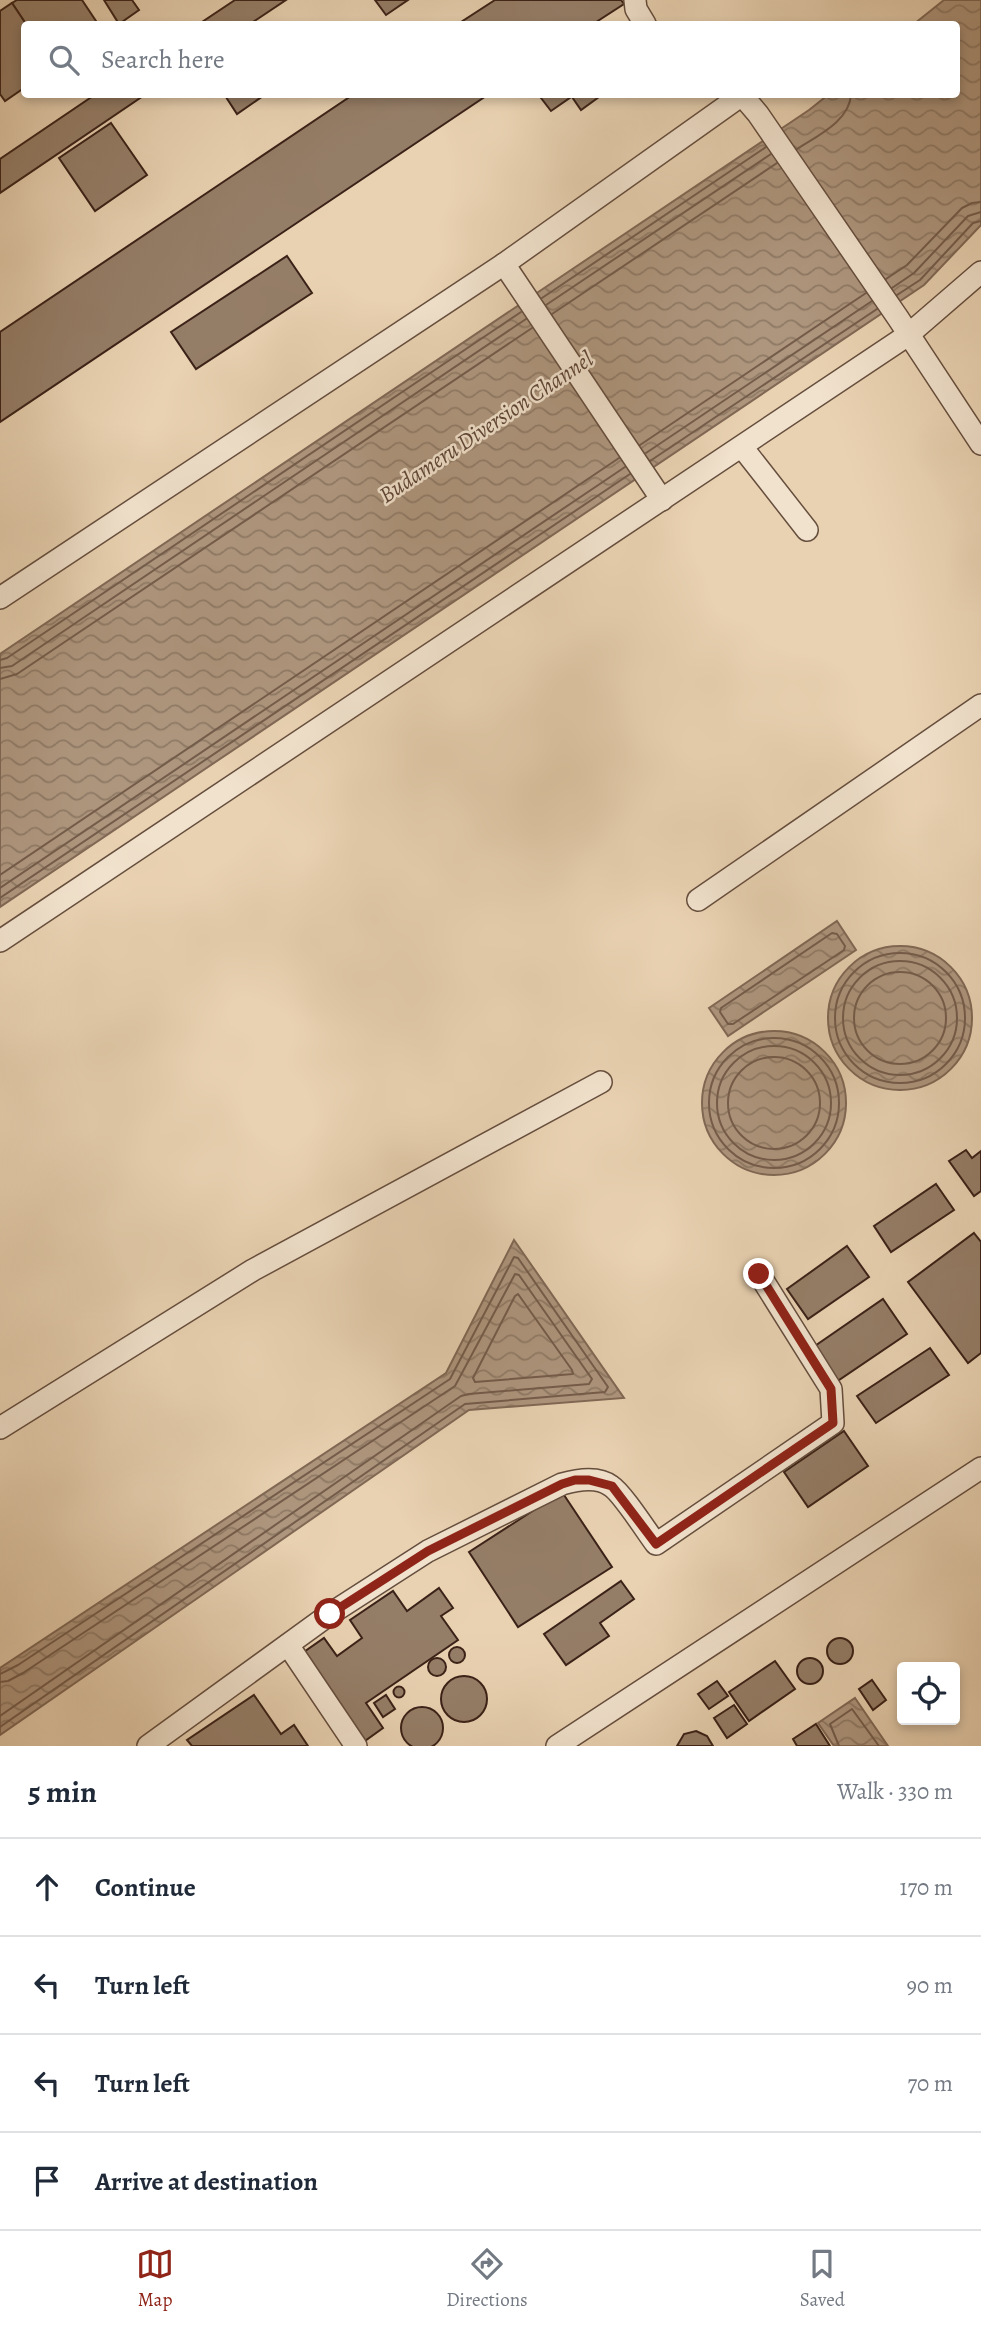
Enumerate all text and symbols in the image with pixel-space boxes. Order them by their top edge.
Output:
search box [21,21,960,98]
icon: search [45,41,83,79]
text: Search here [101,42,225,77]
water label: Budameru Diversion Channel [373,344,599,510]
route end [743,1258,774,1289]
route start [314,1598,345,1629]
map controls [897,1662,960,1725]
button: locate [897,1662,960,1725]
text: 5 min [28,1772,97,1812]
text: Walk · 330 m [837,1776,953,1807]
icon: ahead [28,1868,66,1906]
text: Continue [95,1870,196,1905]
text: 170 m [900,1872,953,1903]
icon: left [28,1966,66,2004]
text: Turn left [95,1968,190,2003]
text: 90 m [907,1970,953,2001]
icon: left [28,2064,66,2102]
text: Turn left [95,2066,190,2101]
text: 70 m [907,2068,953,2099]
icon: arrive [28,2162,66,2200]
text: Arrive at destination [95,2164,318,2199]
tab: Map [136,2245,174,2313]
tab: Directions [446,2245,528,2313]
tab: Saved [800,2245,845,2313]

